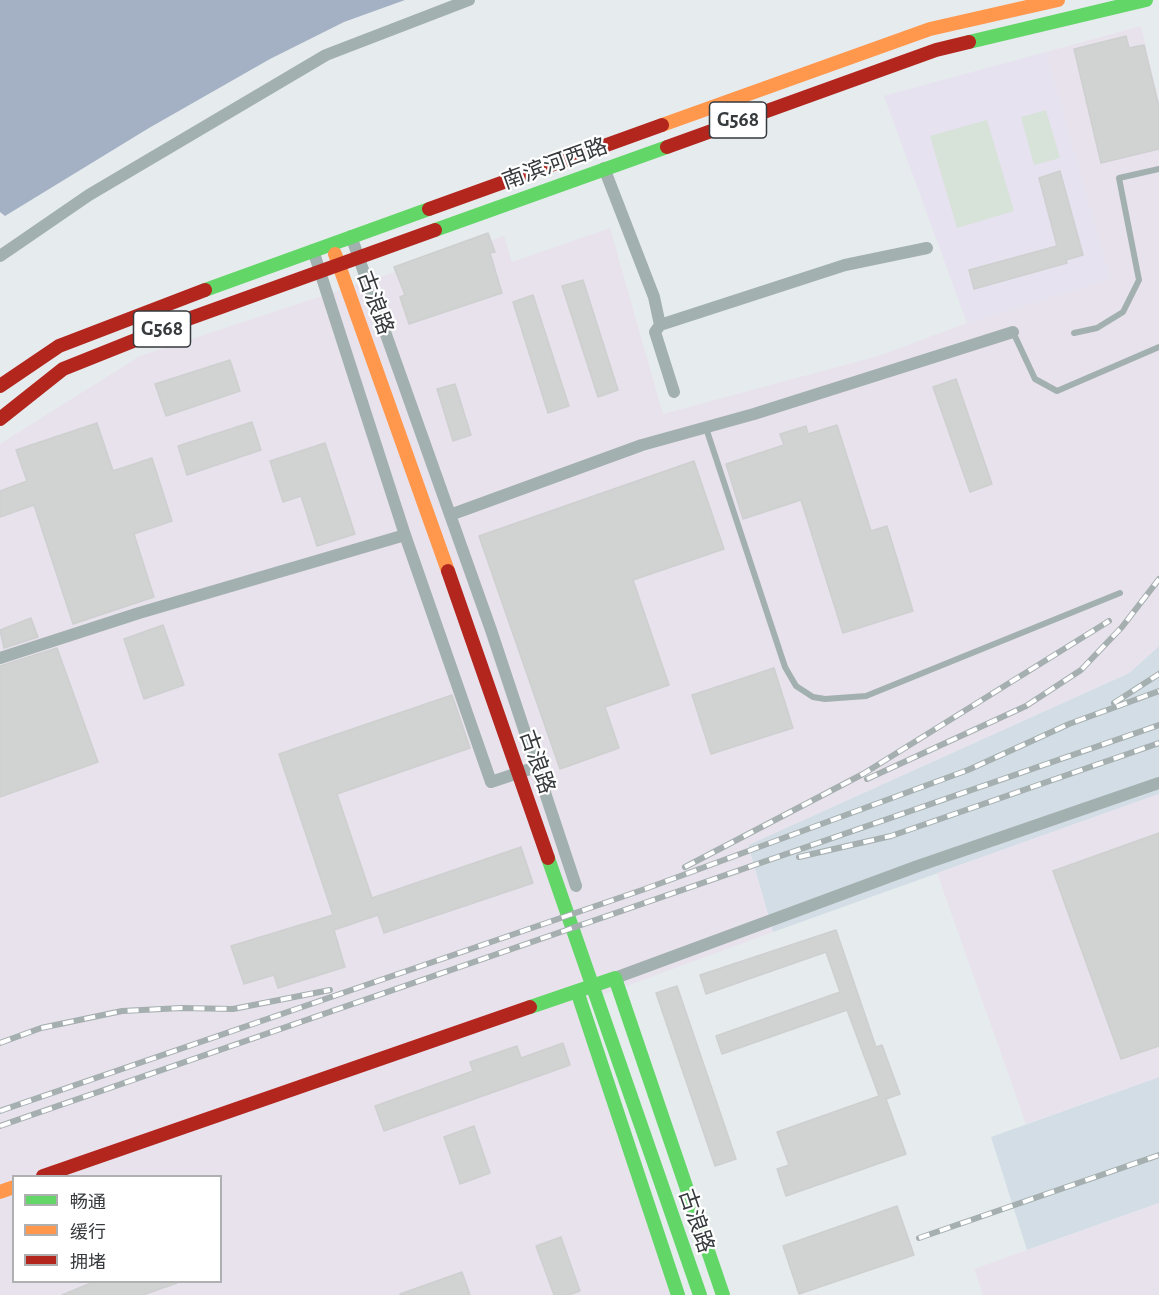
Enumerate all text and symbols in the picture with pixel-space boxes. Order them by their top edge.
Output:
road number: G568 [710,102,766,138]
street label: 南滨河西路 [499,133,611,195]
street label: 古浪路 [351,267,399,339]
road number: G568 [134,311,190,347]
street label: 古浪路 [514,727,560,797]
legend [12,1175,222,1283]
street label: 古浪路 [673,1186,719,1256]
text: 畅通 [70,1194,106,1212]
text: 缓行 [70,1224,106,1242]
text: 拥堵 [70,1254,106,1272]

